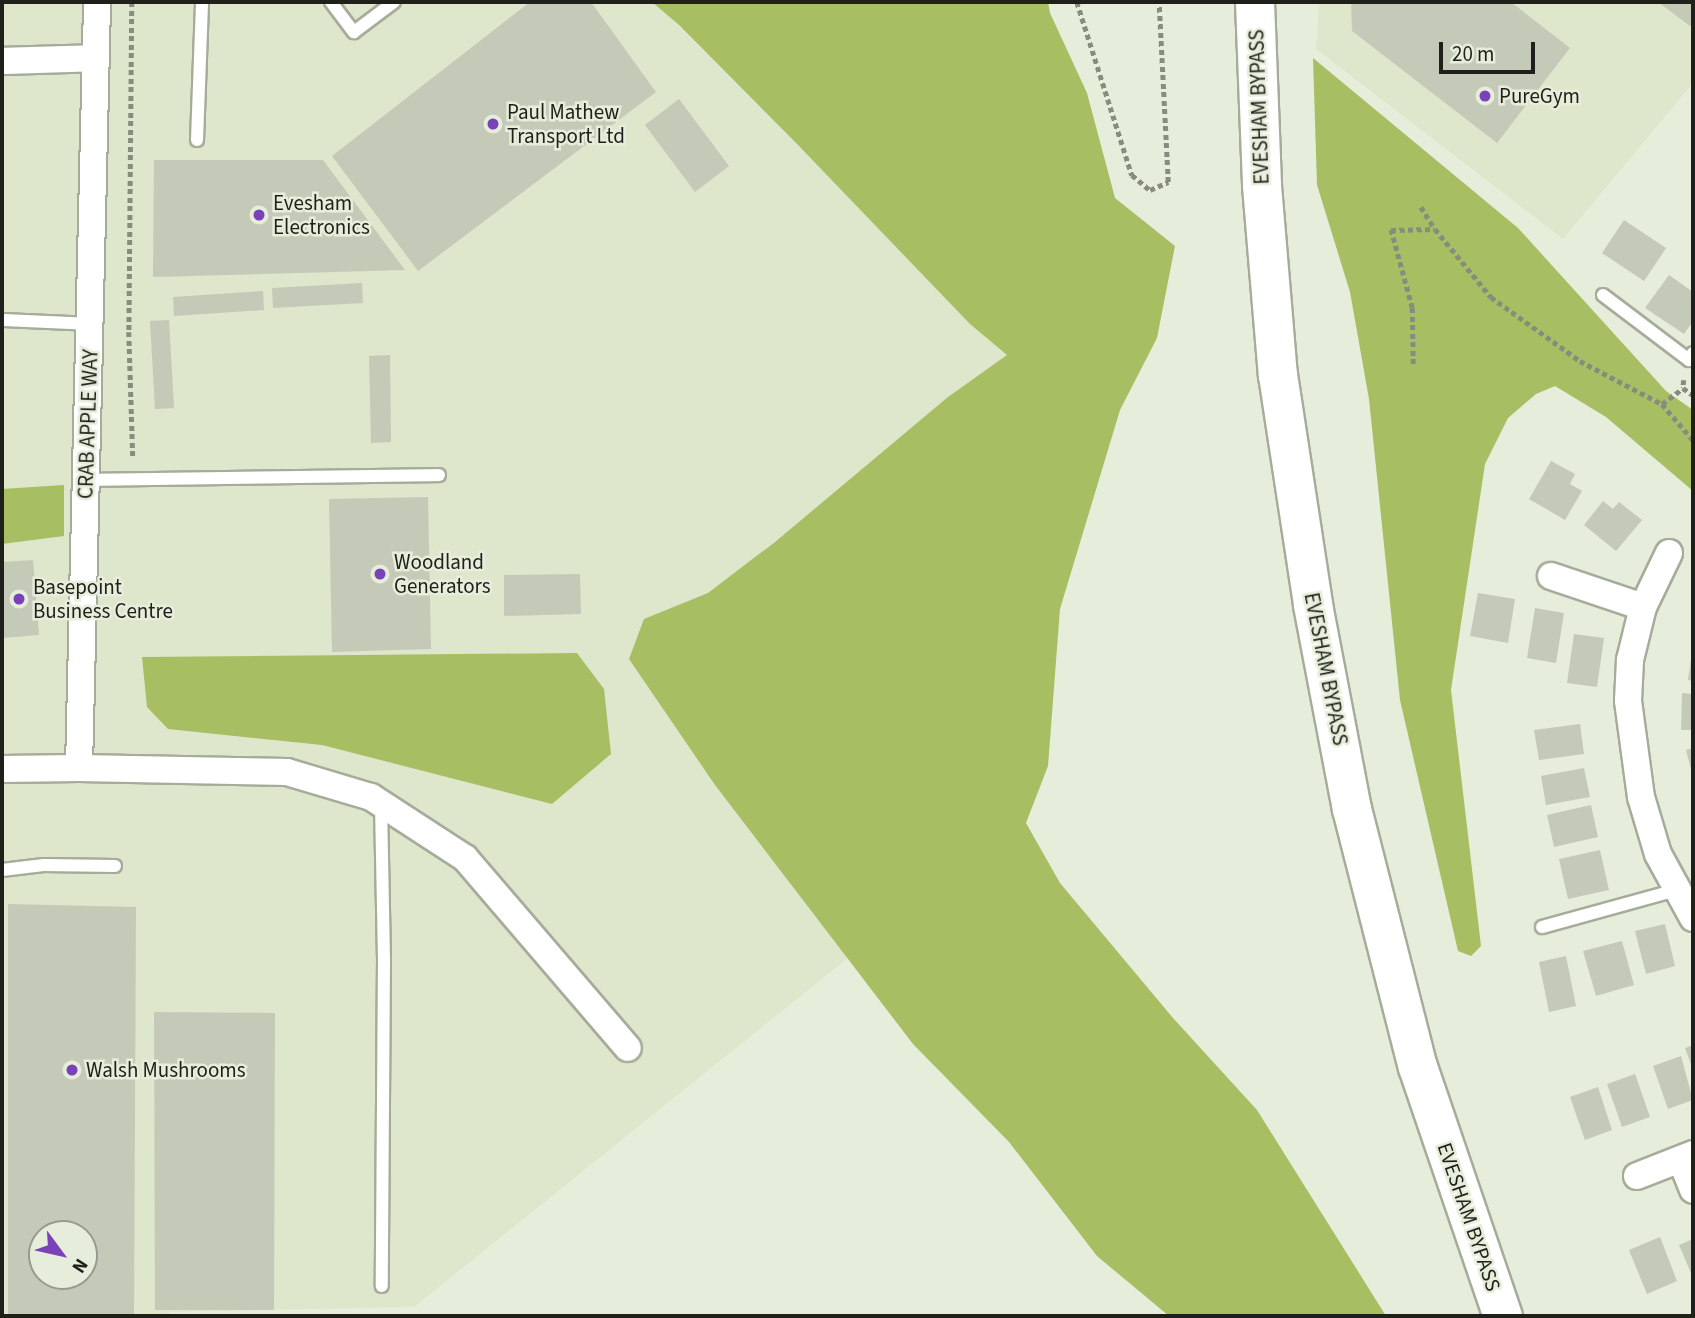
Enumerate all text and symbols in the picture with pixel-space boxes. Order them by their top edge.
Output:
scale bar [1443,28,1539,72]
street label: EVESHAM BYPASS [1244,29,1274,185]
text: 20 m [1452,39,1494,69]
place label: PureGym [1499,83,1580,109]
marker: PureGym [1477,88,1493,104]
place label: Paul Mathew Transport Ltd [507,99,625,149]
marker: Paul Mathew Transport Ltd [485,116,501,132]
place label: Evesham Electronics [273,190,370,240]
marker: Evesham Electronics [251,207,267,223]
street label: CRAB APPLE WAY [73,349,103,499]
place label: Woodland Generators [394,549,491,599]
marker: Woodland Generators [372,566,388,582]
place label: Basepoint Business Centre [33,574,173,624]
street label: EVESHAM BYPASS [1299,590,1353,748]
marker: Basepoint Business Centre [11,591,27,607]
place label: Walsh Mushrooms [86,1057,245,1083]
marker: Walsh Mushrooms [64,1062,80,1078]
street label: EVESHAM BYPASS [1432,1140,1506,1294]
north arrow [28,1220,98,1290]
text: N [65,1253,94,1278]

